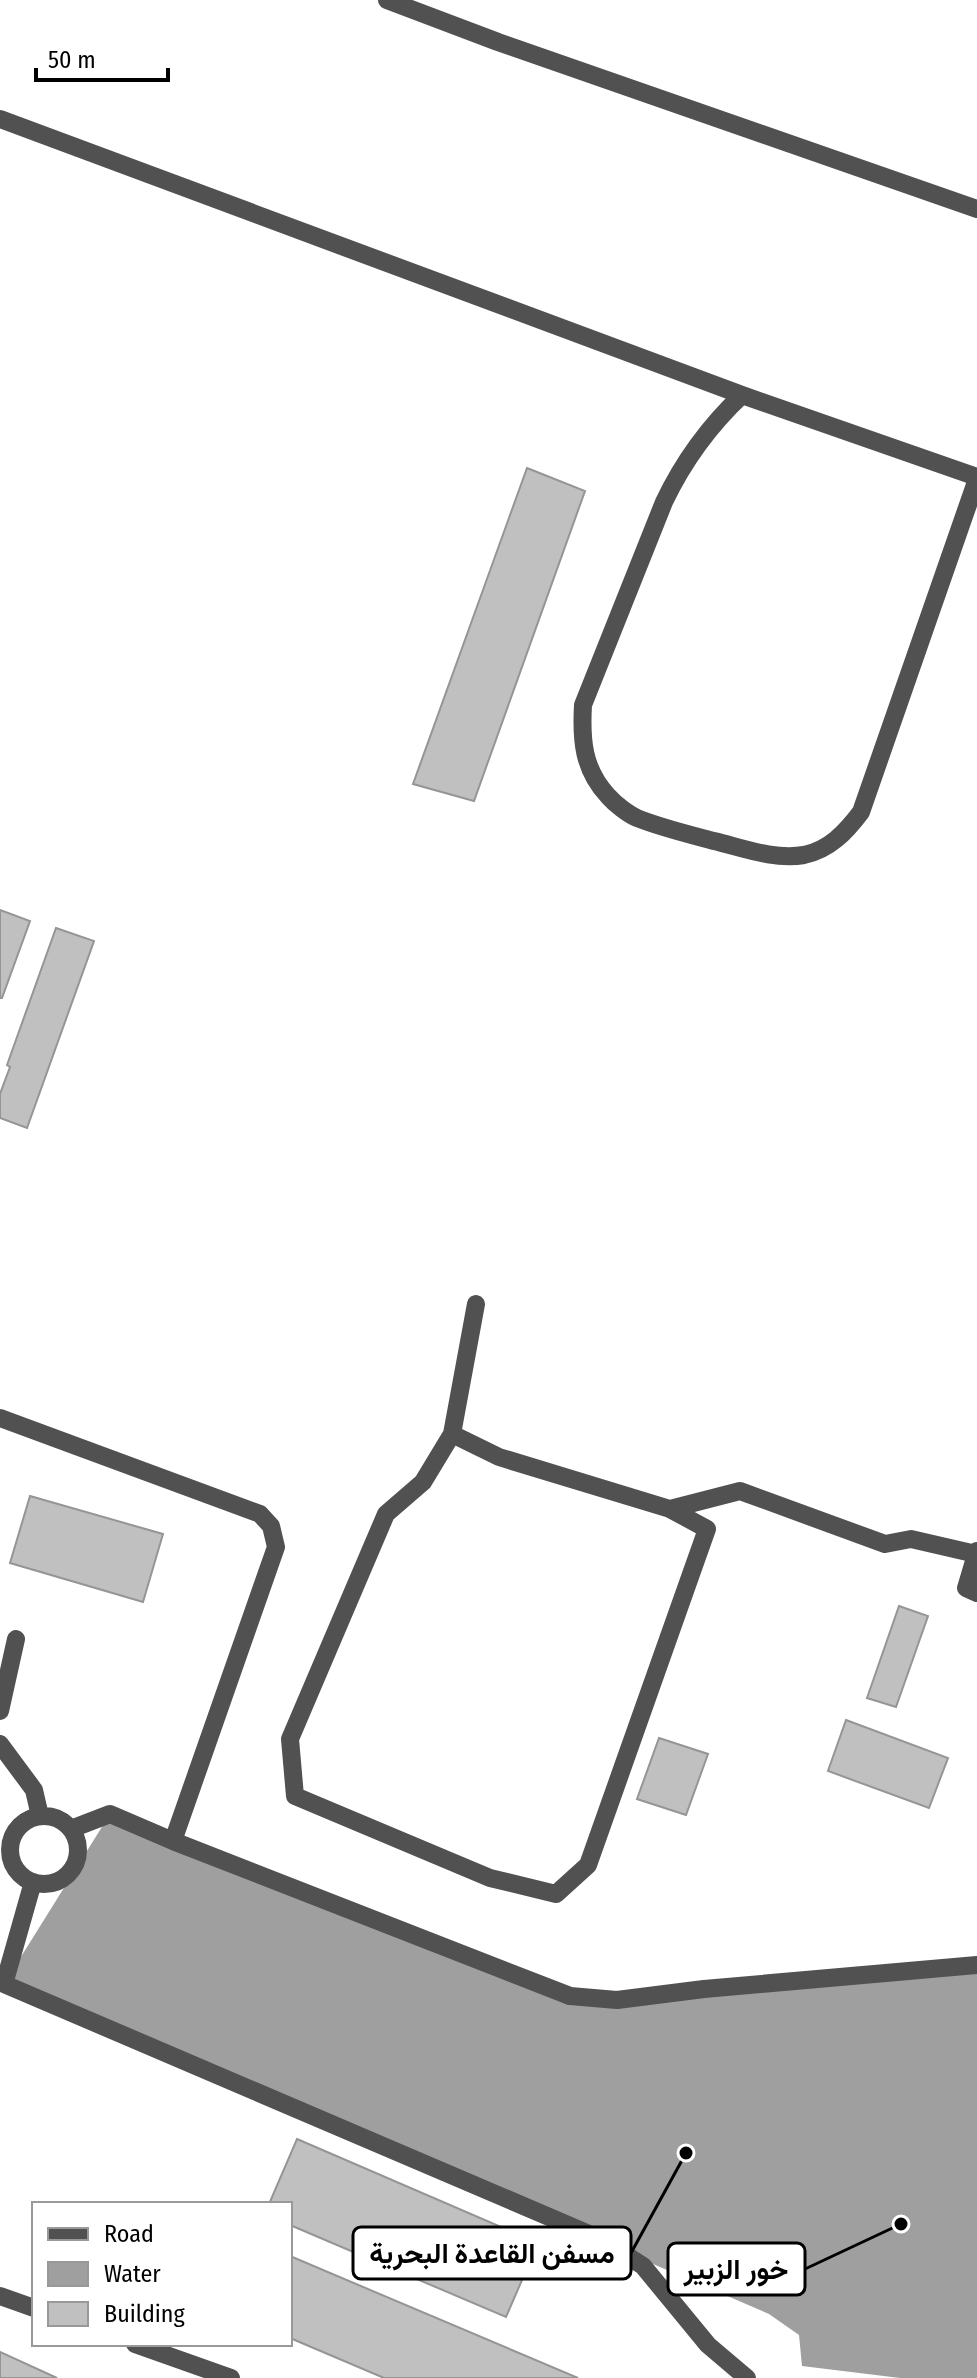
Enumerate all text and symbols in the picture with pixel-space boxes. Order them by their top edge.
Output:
scale bar [36,32,168,82]
text: 50 m [48,46,96,74]
legend [32,2202,292,2346]
text: Road [104,2220,154,2248]
callout: مسفن القاعدة البحرية [353,2227,631,2279]
text: مسفن القاعدة البحرية [369,2237,615,2271]
callout: خور الزبير [668,2243,805,2295]
text: خور الزبير [683,2253,788,2287]
text: Water [104,2260,161,2288]
text: Building [104,2300,186,2328]

